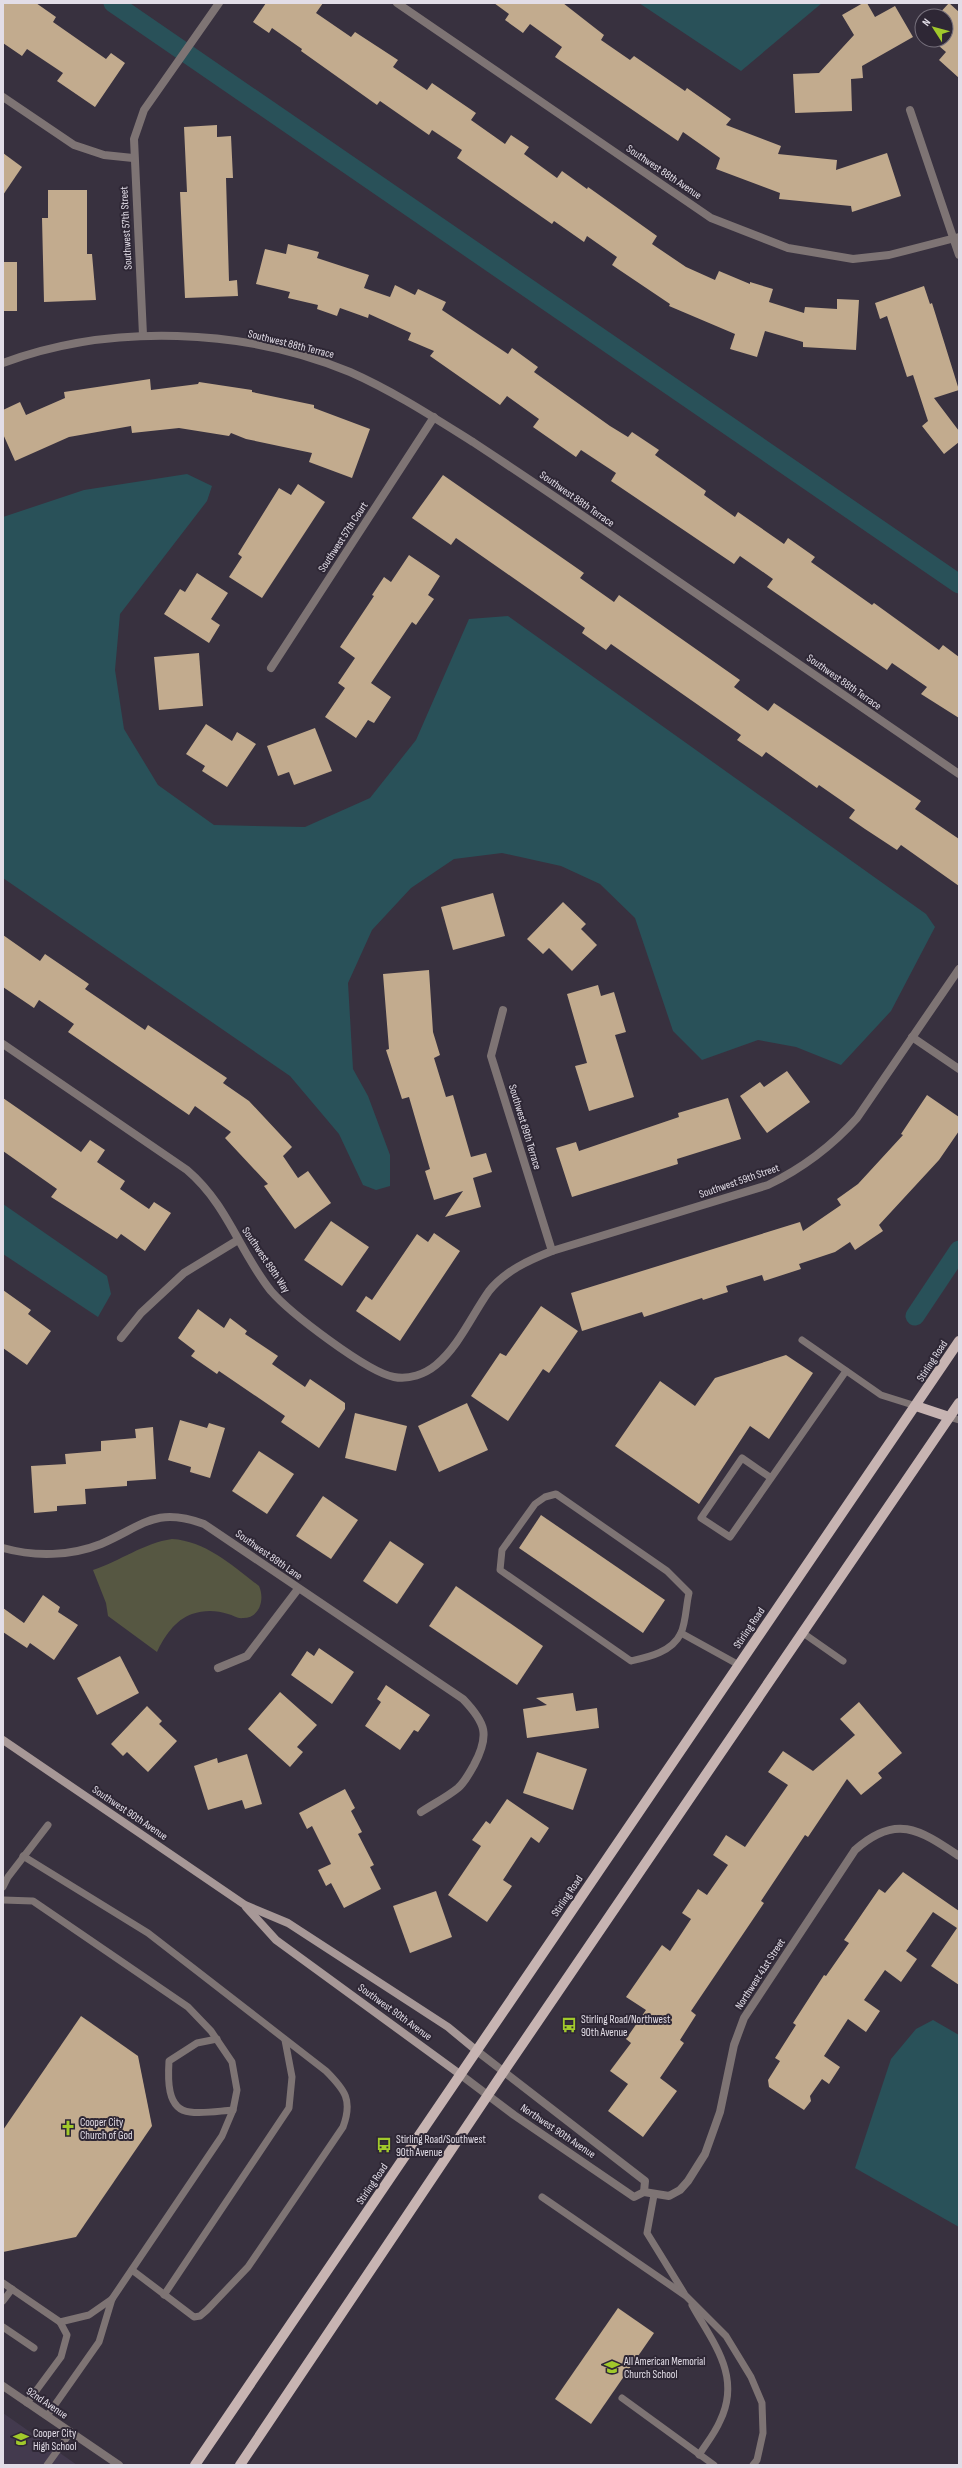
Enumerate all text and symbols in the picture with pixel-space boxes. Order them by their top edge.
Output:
north arrow [914,8,954,48]
text: N [919,16,933,29]
street label: Southwest 88th Avenue [624,142,704,202]
street label: Southwest 57th Street [117,185,135,270]
street label: Southwest 88th Terrace [247,327,335,361]
street label: Southwest 88th Terrace [537,468,617,530]
street label: Southwest 57th Court [315,499,371,575]
street label: Southwest 88th Terrace [804,651,884,713]
street label: Southwest 89th Terrace [506,1083,544,1171]
street label: Southwest 59th Street [697,1161,781,1201]
street label: Southwest 89th Way [239,1225,293,1296]
street label: Stirling Road [914,1338,950,1384]
street label: Southwest 89th Lane [233,1527,305,1583]
street label: Stirling Road [731,1605,768,1651]
street label: Southwest 90th Avenue [90,1783,170,1843]
street label: Stirling Road [549,1873,586,1919]
street label: Northwest 41st Street [732,1936,788,2012]
street label: Southwest 90th Avenue [356,1981,434,2043]
place label: Stirling Road/Northwest 90th Avenue [581,2013,671,2039]
bus stop icon: Stirling Road/Northwest 90th Avenue [560,2016,578,2034]
street label: Northwest 90th Avenue [518,2101,598,2161]
place label: Cooper City Church of God [80,2116,133,2142]
church icon: Cooper City Church of God [59,2119,77,2137]
place label: Stirling Road/Southwest 90th Avenue [396,2133,486,2159]
bus stop icon: Stirling Road/Southwest 90th Avenue [375,2136,393,2154]
street label: Stirling Road [354,2161,391,2207]
place label: All American Memorial Church School [623,2355,705,2381]
school or university icon: All American Memorial Church School [603,2358,621,2376]
street label: 92nd Avenue [24,2384,70,2422]
place label: Cooper City High School [33,2427,77,2453]
school or university icon: Cooper City High School [12,2430,30,2448]

